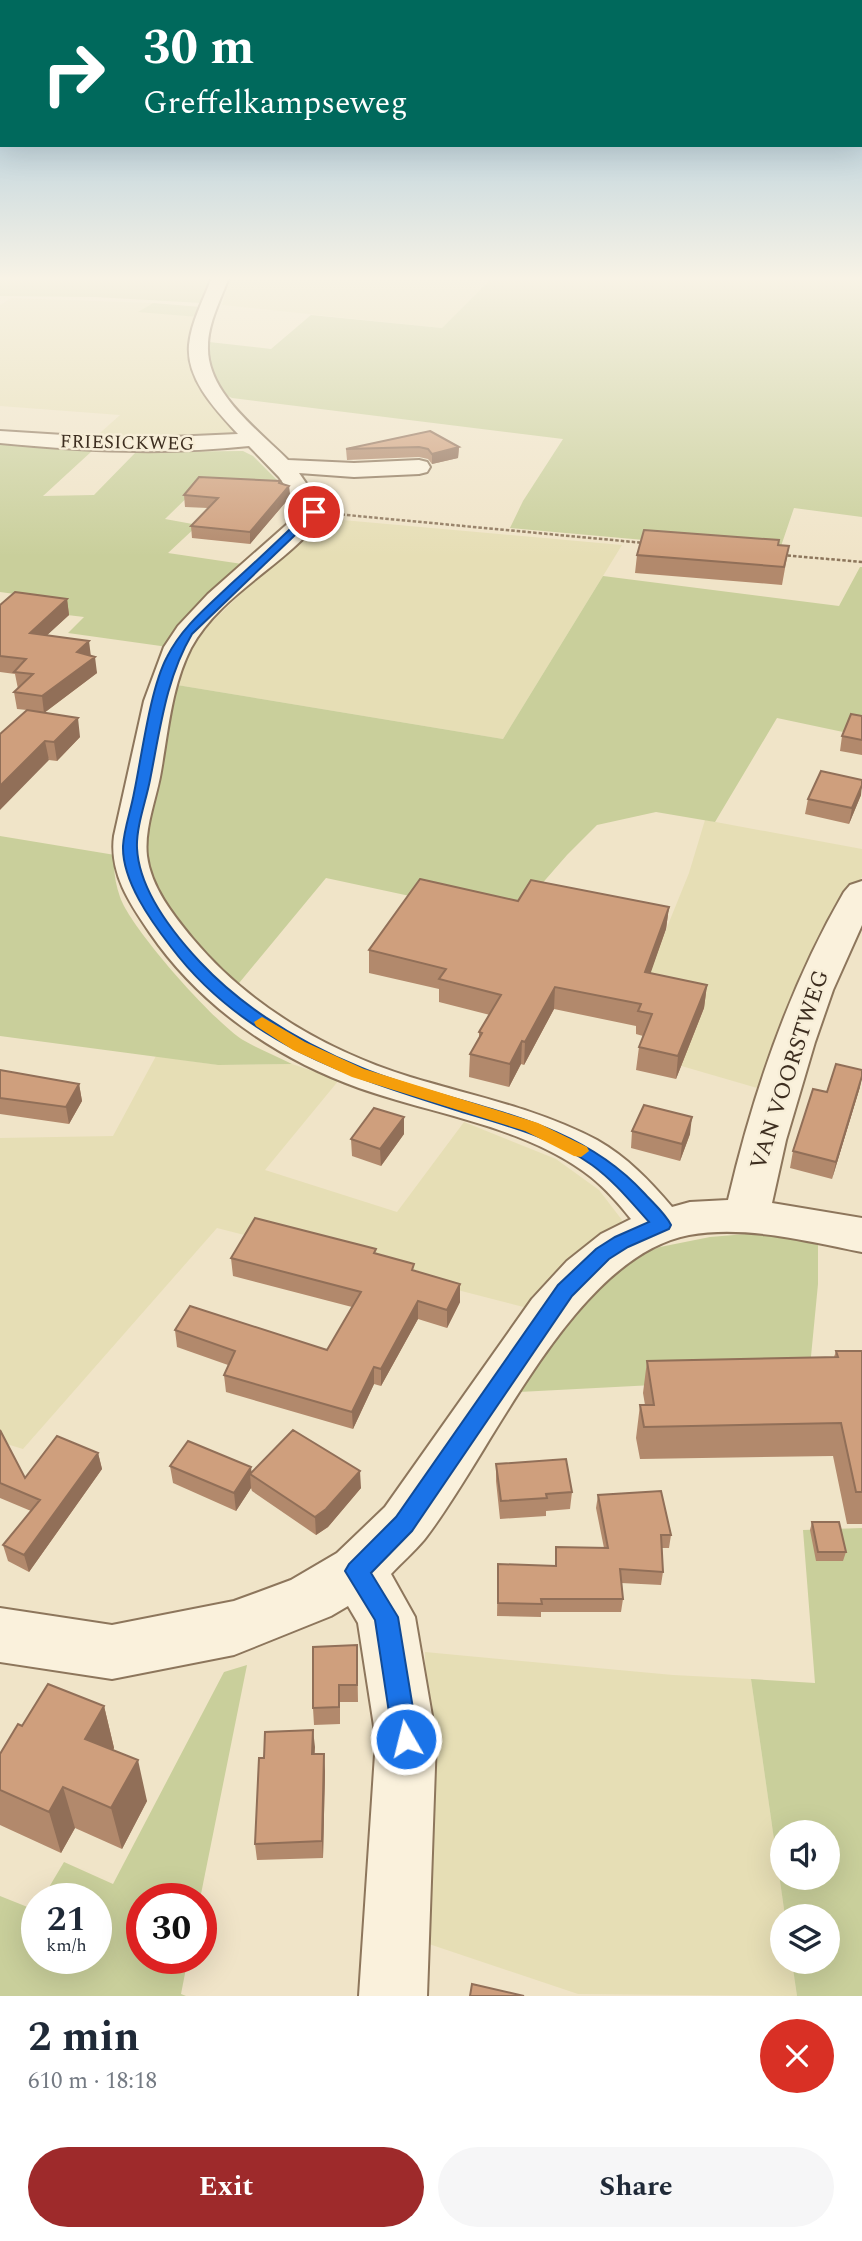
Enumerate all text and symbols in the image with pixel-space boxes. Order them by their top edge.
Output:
text: 30 m [143,11,254,86]
icon: right [28,28,119,119]
text: Greffelkampseweg [143,79,408,128]
street label: FRIESICKWEG [60,427,194,459]
pin [284,482,344,542]
icon: arrive [295,493,333,531]
street label: VAN VOORSTWEG [741,965,839,1175]
position arrow [369,1702,443,1776]
map controls [770,1820,840,1974]
button: sound [770,1820,840,1890]
speed limit sign: 30 [126,1883,217,1974]
text: 21 [47,1893,86,1946]
button: layers [770,1904,840,1974]
text: km/h [46,1932,87,1959]
text: 2 min [28,2006,140,2069]
button: close [760,2019,834,2093]
text: 610 m · 18:18 [28,2064,157,2099]
button: Exit [28,2147,424,2227]
button: Share [438,2147,834,2227]

